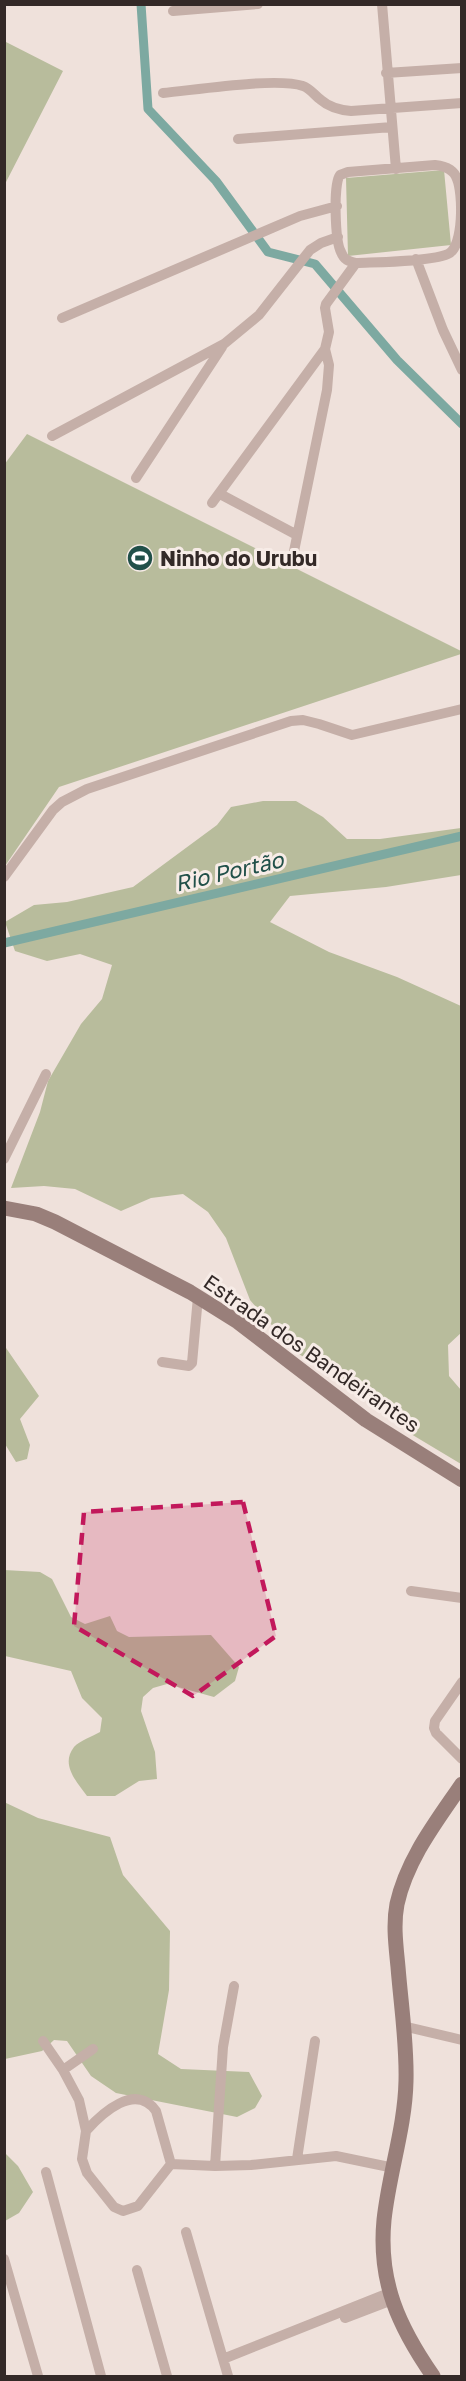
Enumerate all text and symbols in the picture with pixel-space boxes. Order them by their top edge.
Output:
sports icon: Ninho do Urubu [125,543,155,573]
place label: Ninho do Urubu [160,545,317,571]
water label: Rio Portão [172,845,288,897]
street label: Estrada dos Bandeirantes [199,1268,425,1438]

